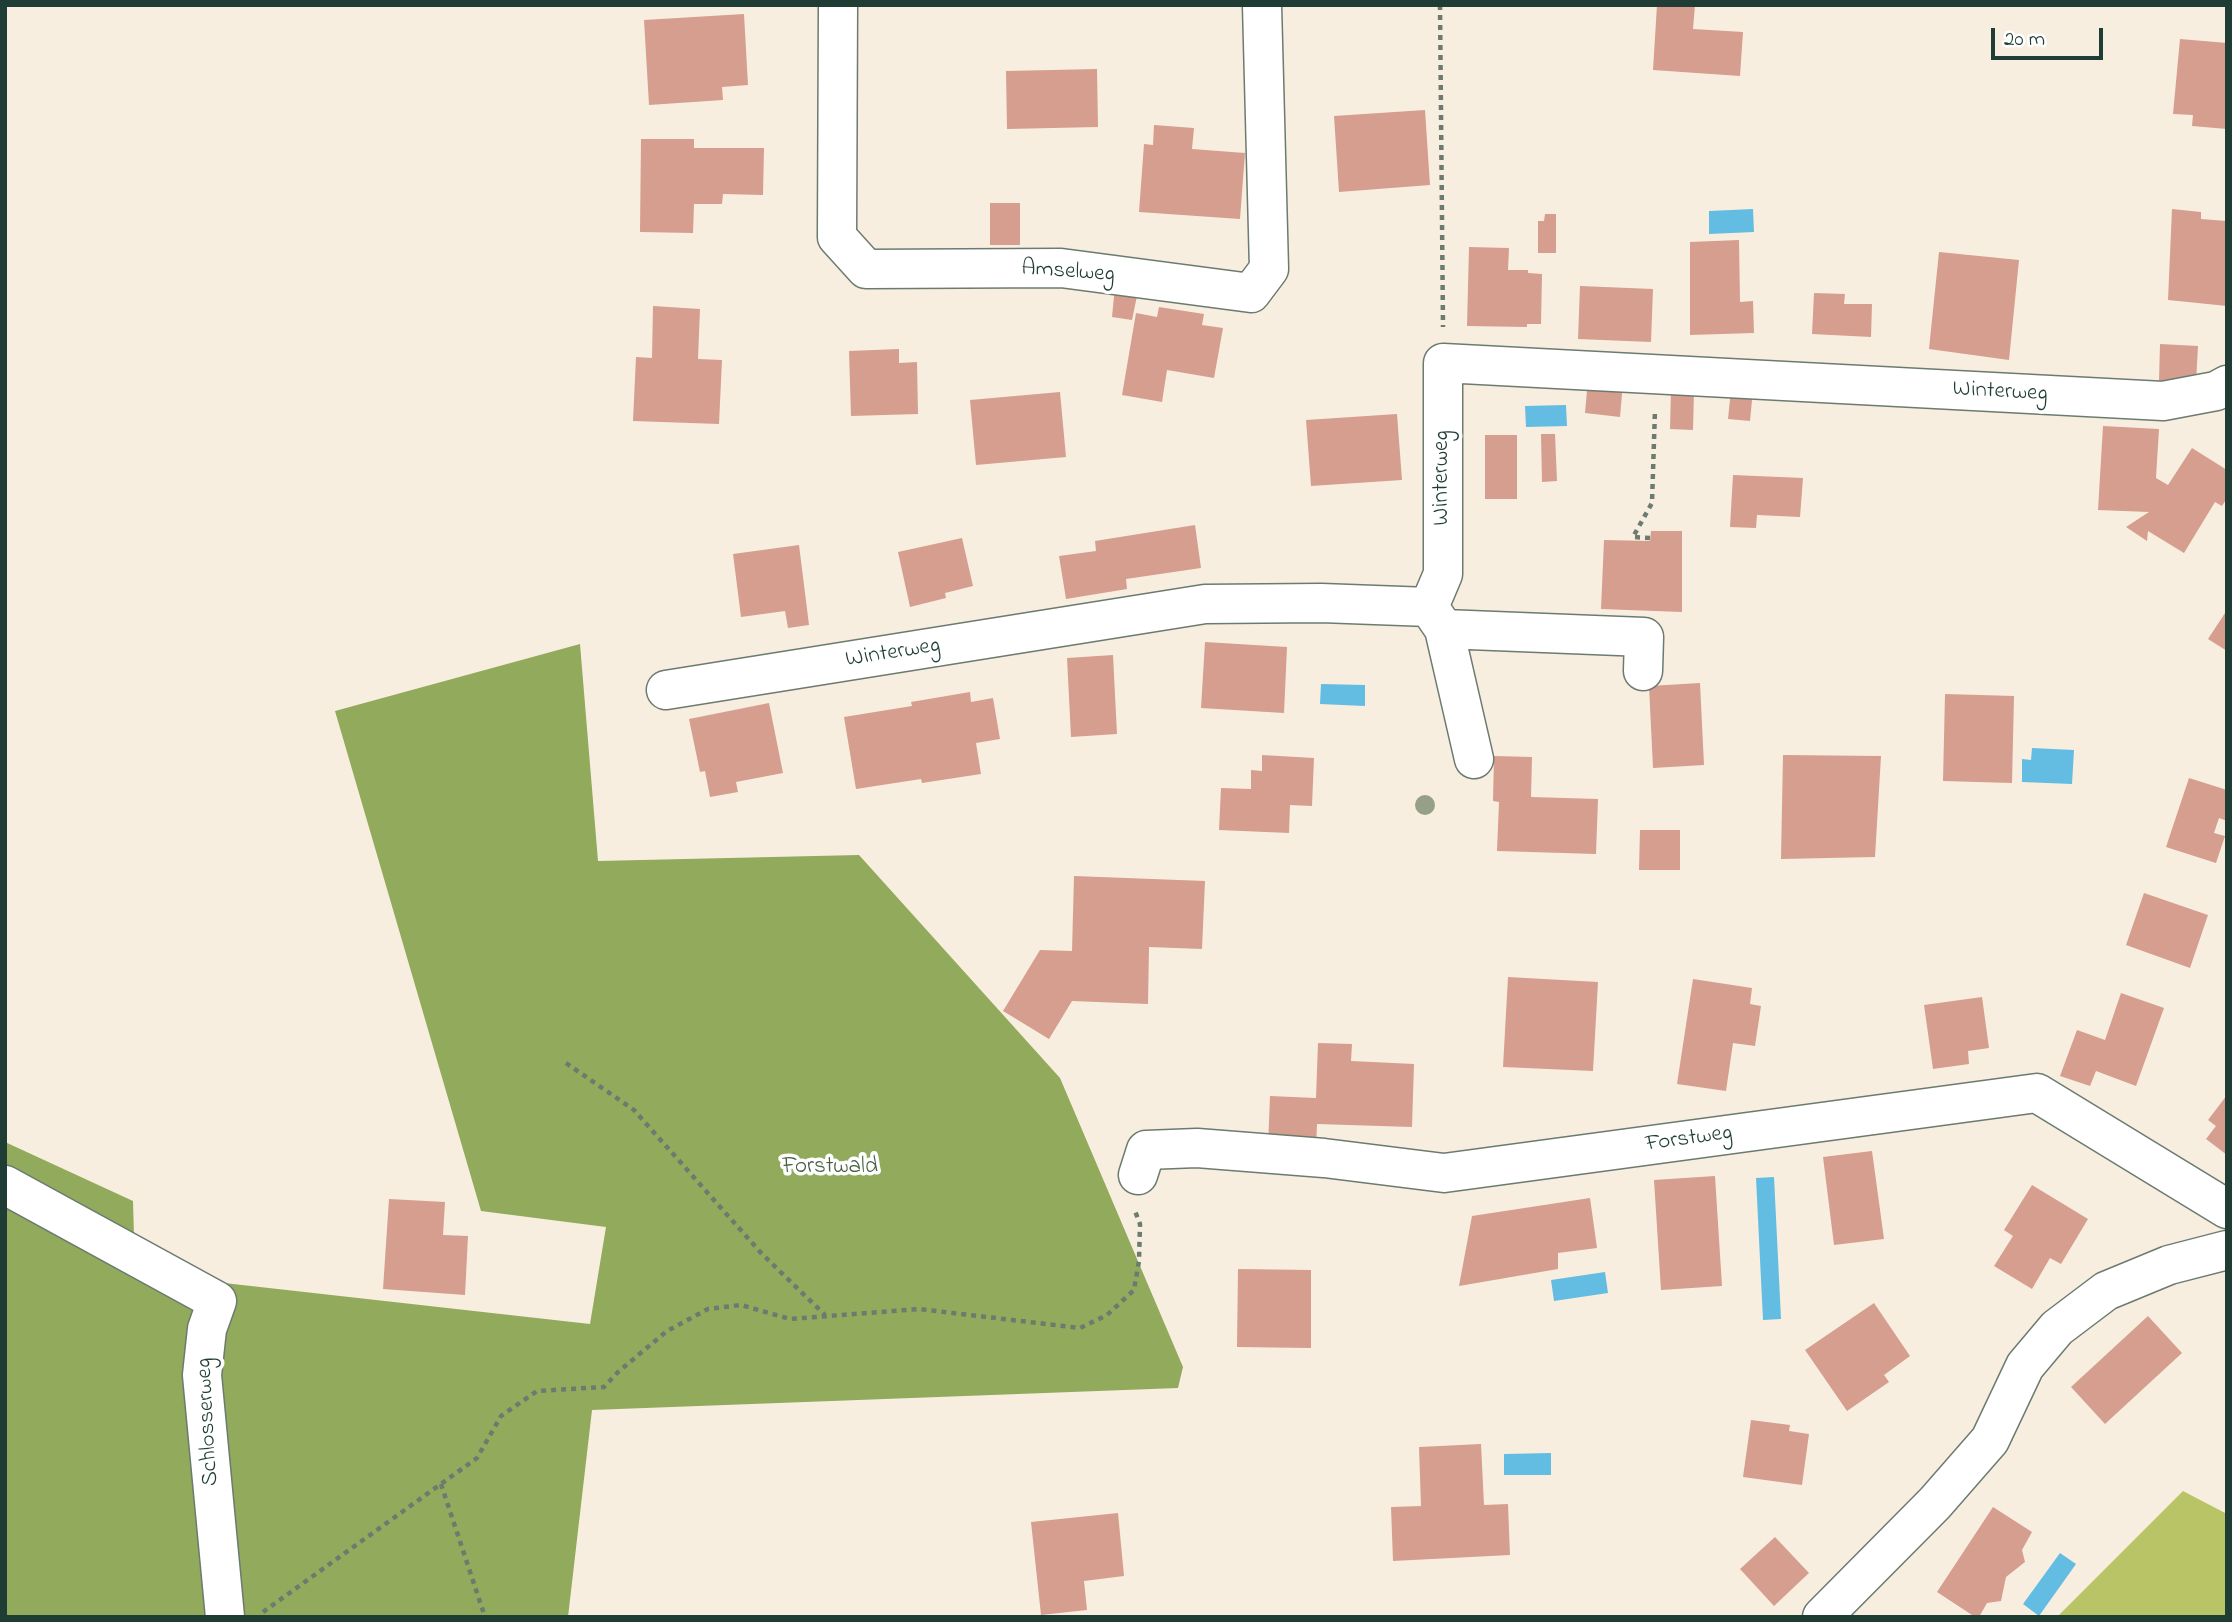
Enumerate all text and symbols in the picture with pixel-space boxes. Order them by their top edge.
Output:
scale bar [1994,14,2106,58]
text: 20 m [2004,25,2045,55]
street label: Amselweg [1020,256,1116,290]
street label: Winterweg [1952,377,2048,409]
street label: Winterweg [1429,430,1457,526]
street label: Winterweg [844,633,942,675]
street label: Forstweg [1644,1120,1734,1160]
park label: Forstwald [782,1154,878,1182]
street label: Schlosserweg [192,1357,226,1487]

